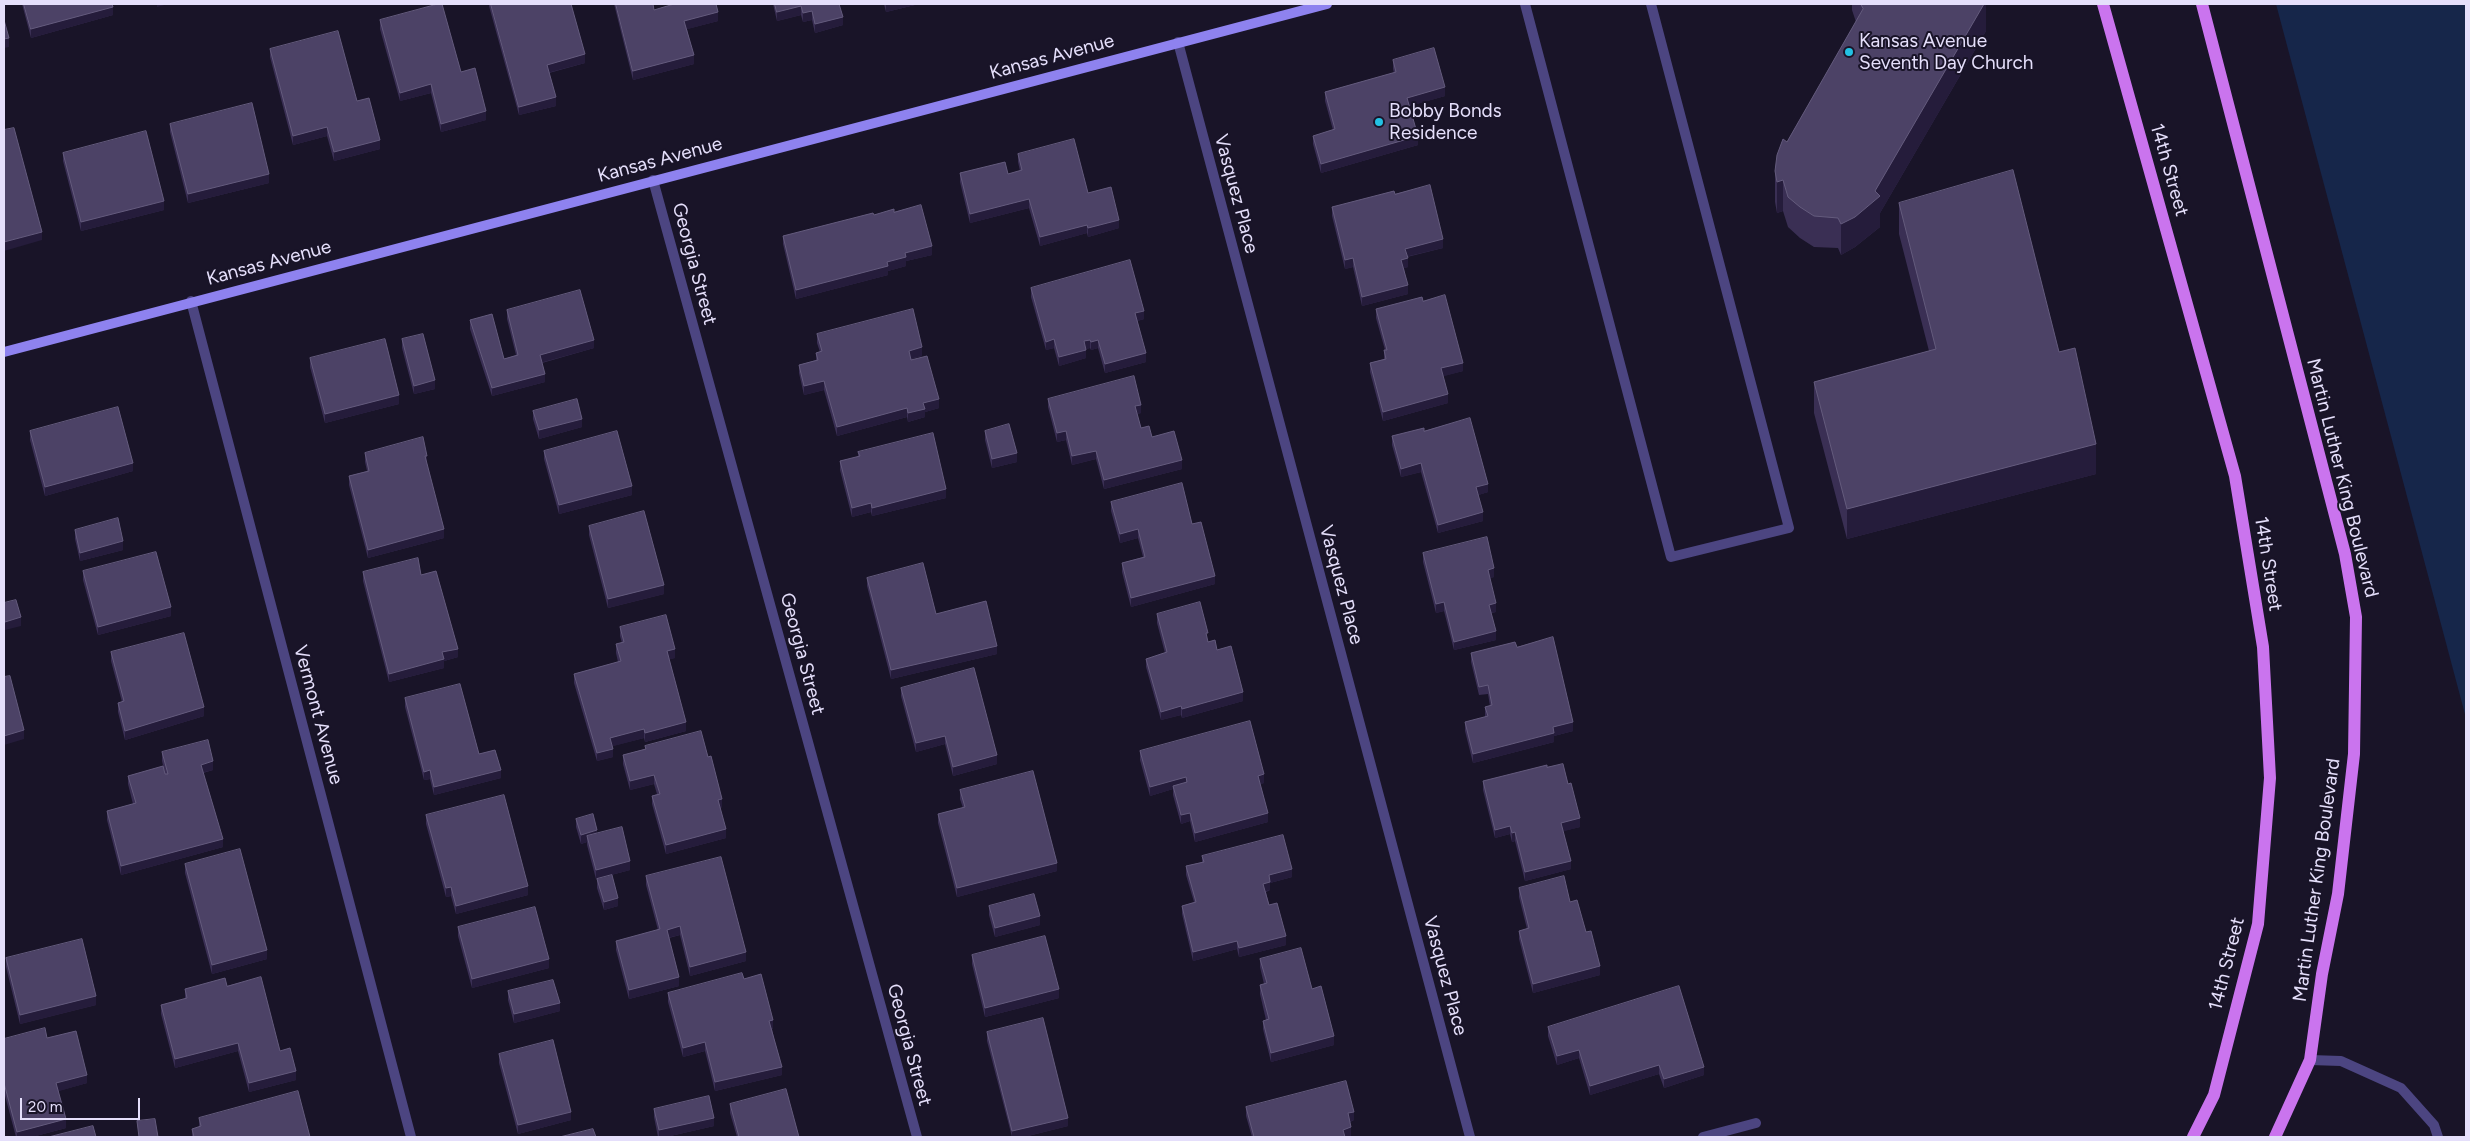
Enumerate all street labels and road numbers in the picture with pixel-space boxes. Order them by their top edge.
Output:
street label: Kansas Avenue [987,29,1117,85]
street label: 14th Street [2145,121,2193,219]
street label: Kansas Avenue [595,132,725,188]
street label: Vasquez Place [1209,132,1263,256]
street label: Georgia Street [667,200,721,328]
street label: Kansas Avenue [204,235,334,291]
street label: Martin Luther King Boulevard [2301,356,2383,600]
street label: 14th Street [2249,515,2287,613]
street label: Vasquez Place [1314,523,1368,647]
street label: Georgia Street [775,590,829,718]
street label: Vermont Avenue [288,643,348,787]
street label: Martin Luther King Boulevard [2289,757,2345,1003]
street label: Vasquez Place [1418,914,1472,1038]
street label: 14th Street [2204,915,2250,1013]
street label: Georgia Street [882,981,936,1109]

